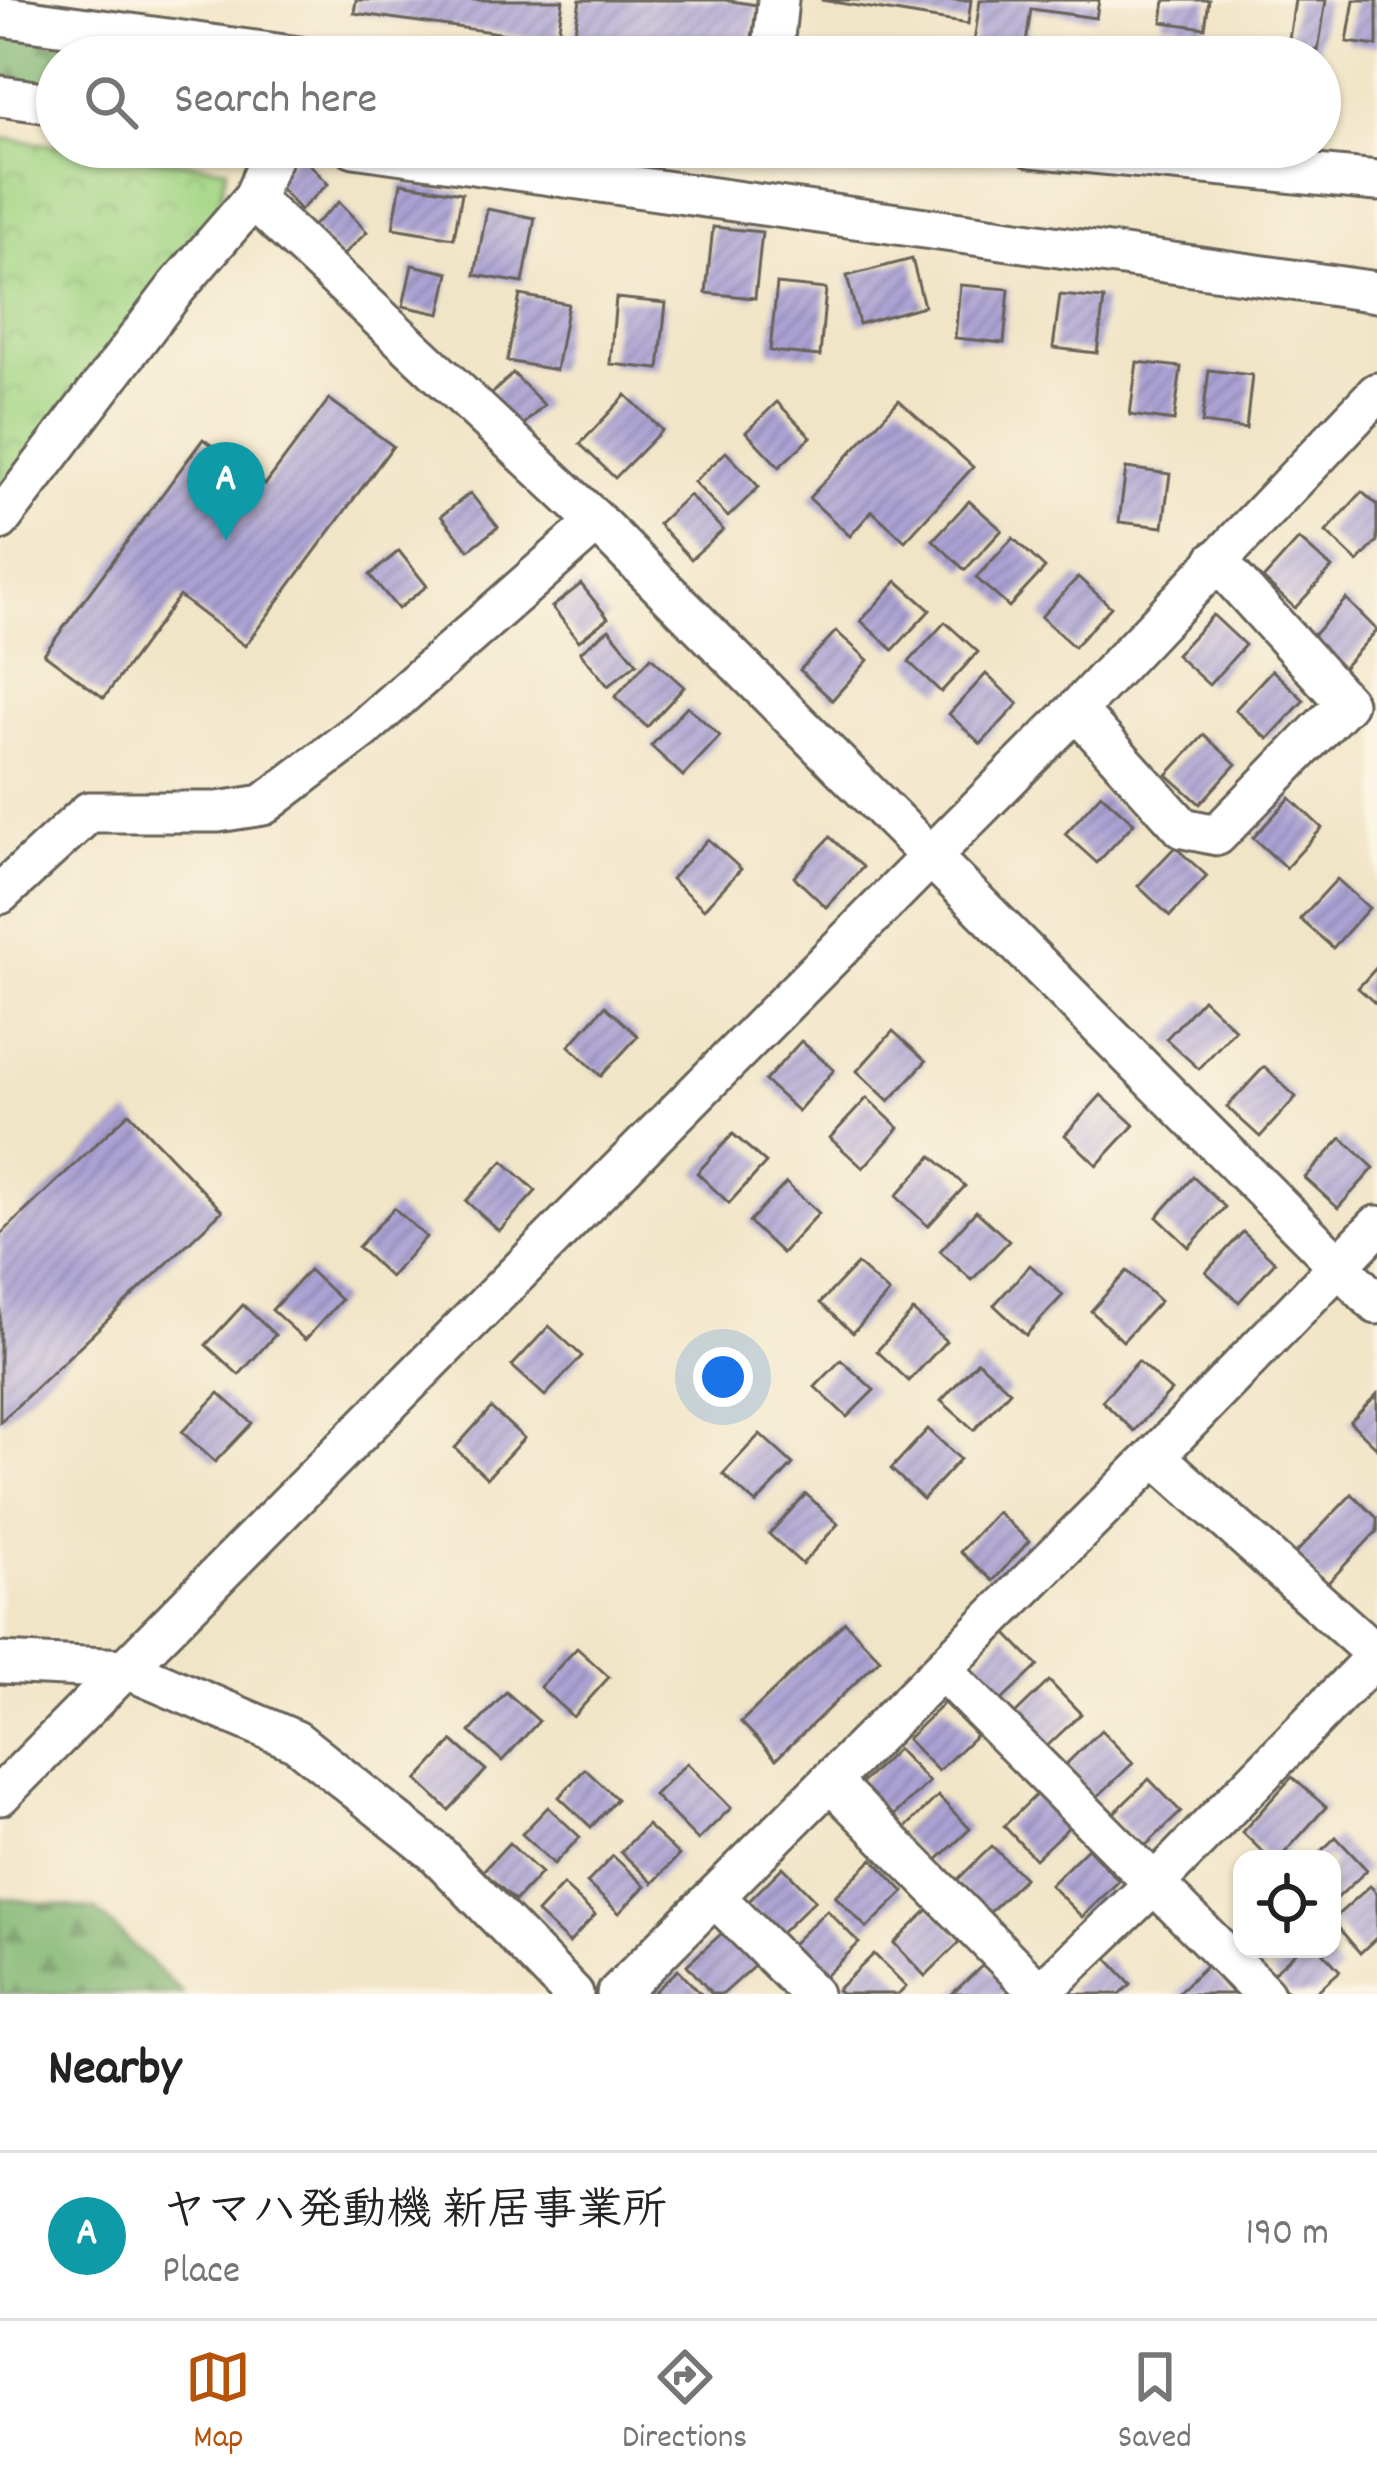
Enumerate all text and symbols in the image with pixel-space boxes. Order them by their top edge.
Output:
search box [36,36,1341,168]
icon: search [78,69,144,135]
text: Search here [174,70,377,134]
pin: A [187,442,265,541]
your location [693,1347,753,1407]
map controls [1233,1850,1341,1958]
button: locate [1233,1850,1341,1958]
text: Nearby [48,2036,181,2108]
text: ヤマハ発動機 新居事業所 [162,2182,667,2246]
text: A [76,2208,98,2263]
text: 190 m [1246,2208,1329,2263]
text: Place [162,2246,240,2301]
tab: Map [185,2344,251,2463]
tab: Directions [622,2344,747,2463]
tab: Saved [1118,2344,1192,2463]

